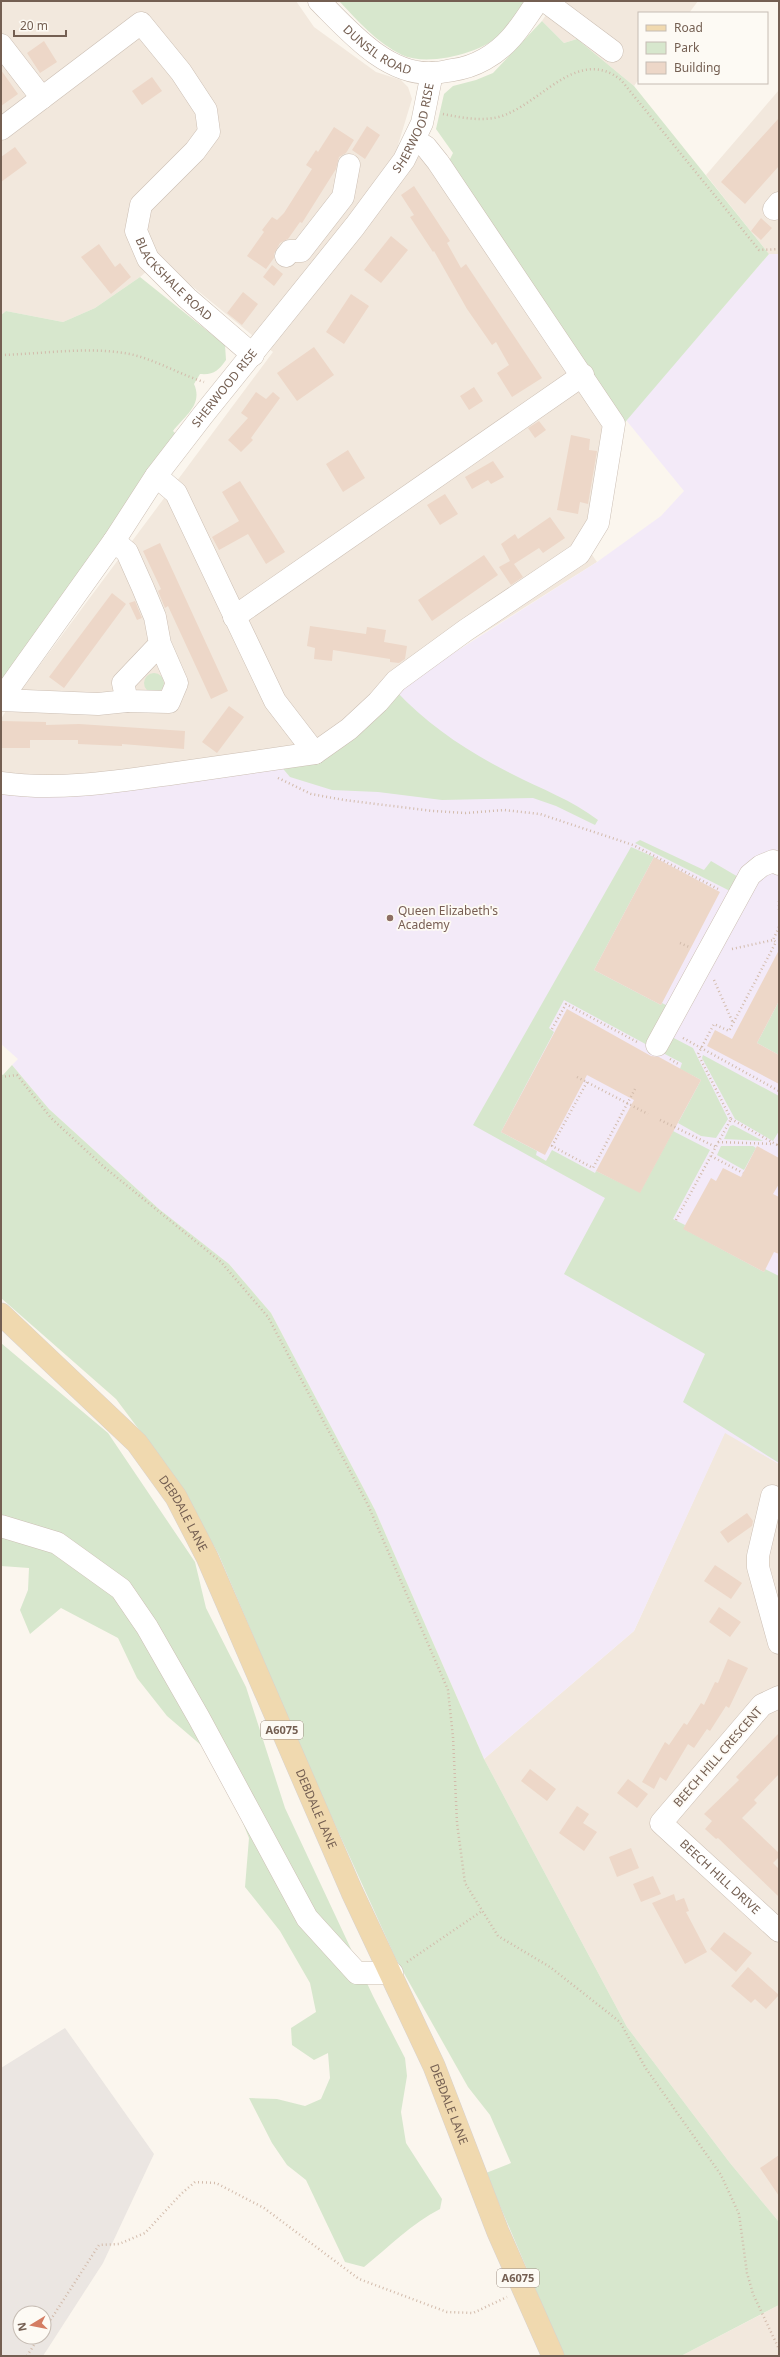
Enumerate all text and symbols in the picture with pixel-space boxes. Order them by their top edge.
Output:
scale bar [14,12,66,38]
legend [638,12,768,84]
text: 20 m [20,17,48,34]
text: Road [674,19,703,36]
street label: DUNSIL ROAD [340,21,414,79]
text: Park [674,39,700,56]
text: Building [674,59,721,76]
street label: SHERWOOD RISE [388,81,438,176]
street label: BLACKSHALE ROAD [132,234,216,324]
street label: SHERWOOD RISE [187,345,261,431]
place label: Queen Elizabeth's Academy [398,902,498,933]
marker: Queen Elizabeth's Academy [385,913,395,923]
street label: DEBDALE LANE [155,1472,212,1555]
street label: BEECH HILL CRESCENT [669,1703,766,1810]
road number: A6075 [261,1721,303,1739]
street label: DEBDALE LANE [292,1766,341,1851]
street label: BEECH HILL DRIVE [676,1835,764,1918]
street label: DEBDALE LANE [426,2061,473,2147]
road number: A6075 [497,2269,539,2287]
north arrow [12,2305,52,2345]
text: N [13,2321,30,2333]

